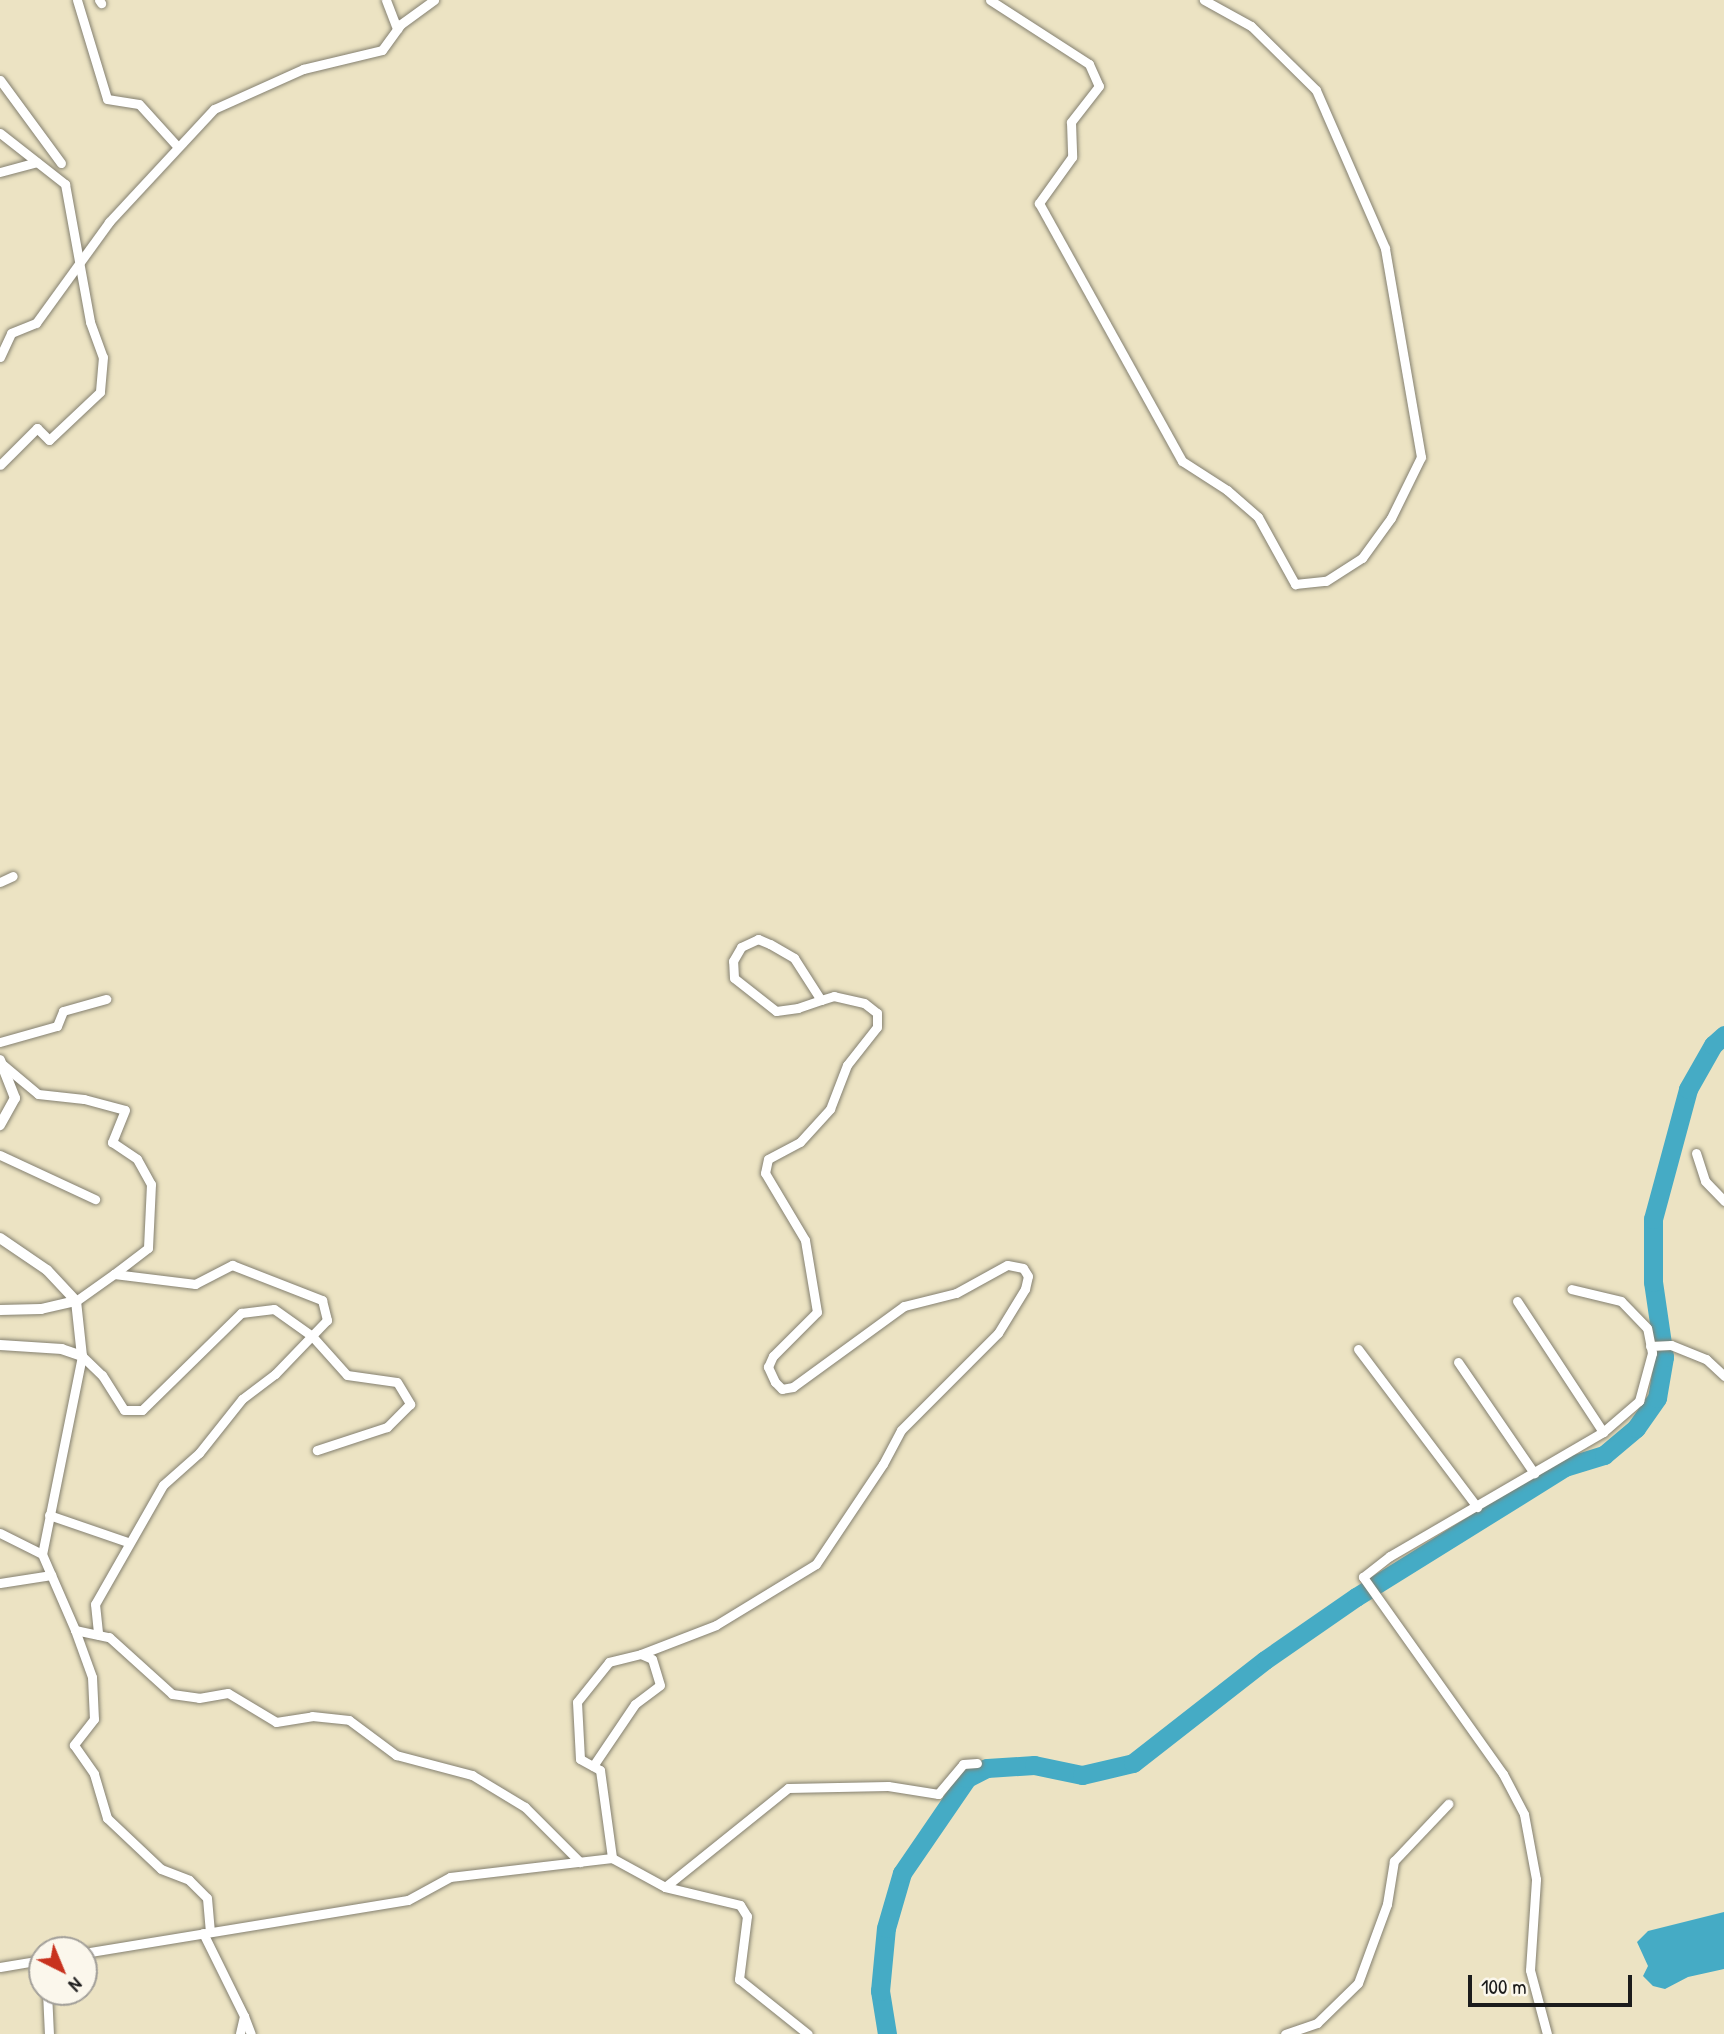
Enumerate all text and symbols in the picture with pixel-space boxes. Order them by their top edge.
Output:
north arrow [28,1936,98,2006]
scale bar [1472,1960,1636,2004]
text: N [63,1972,89,1998]
text: 100 m [1481,1972,1527,2001]

